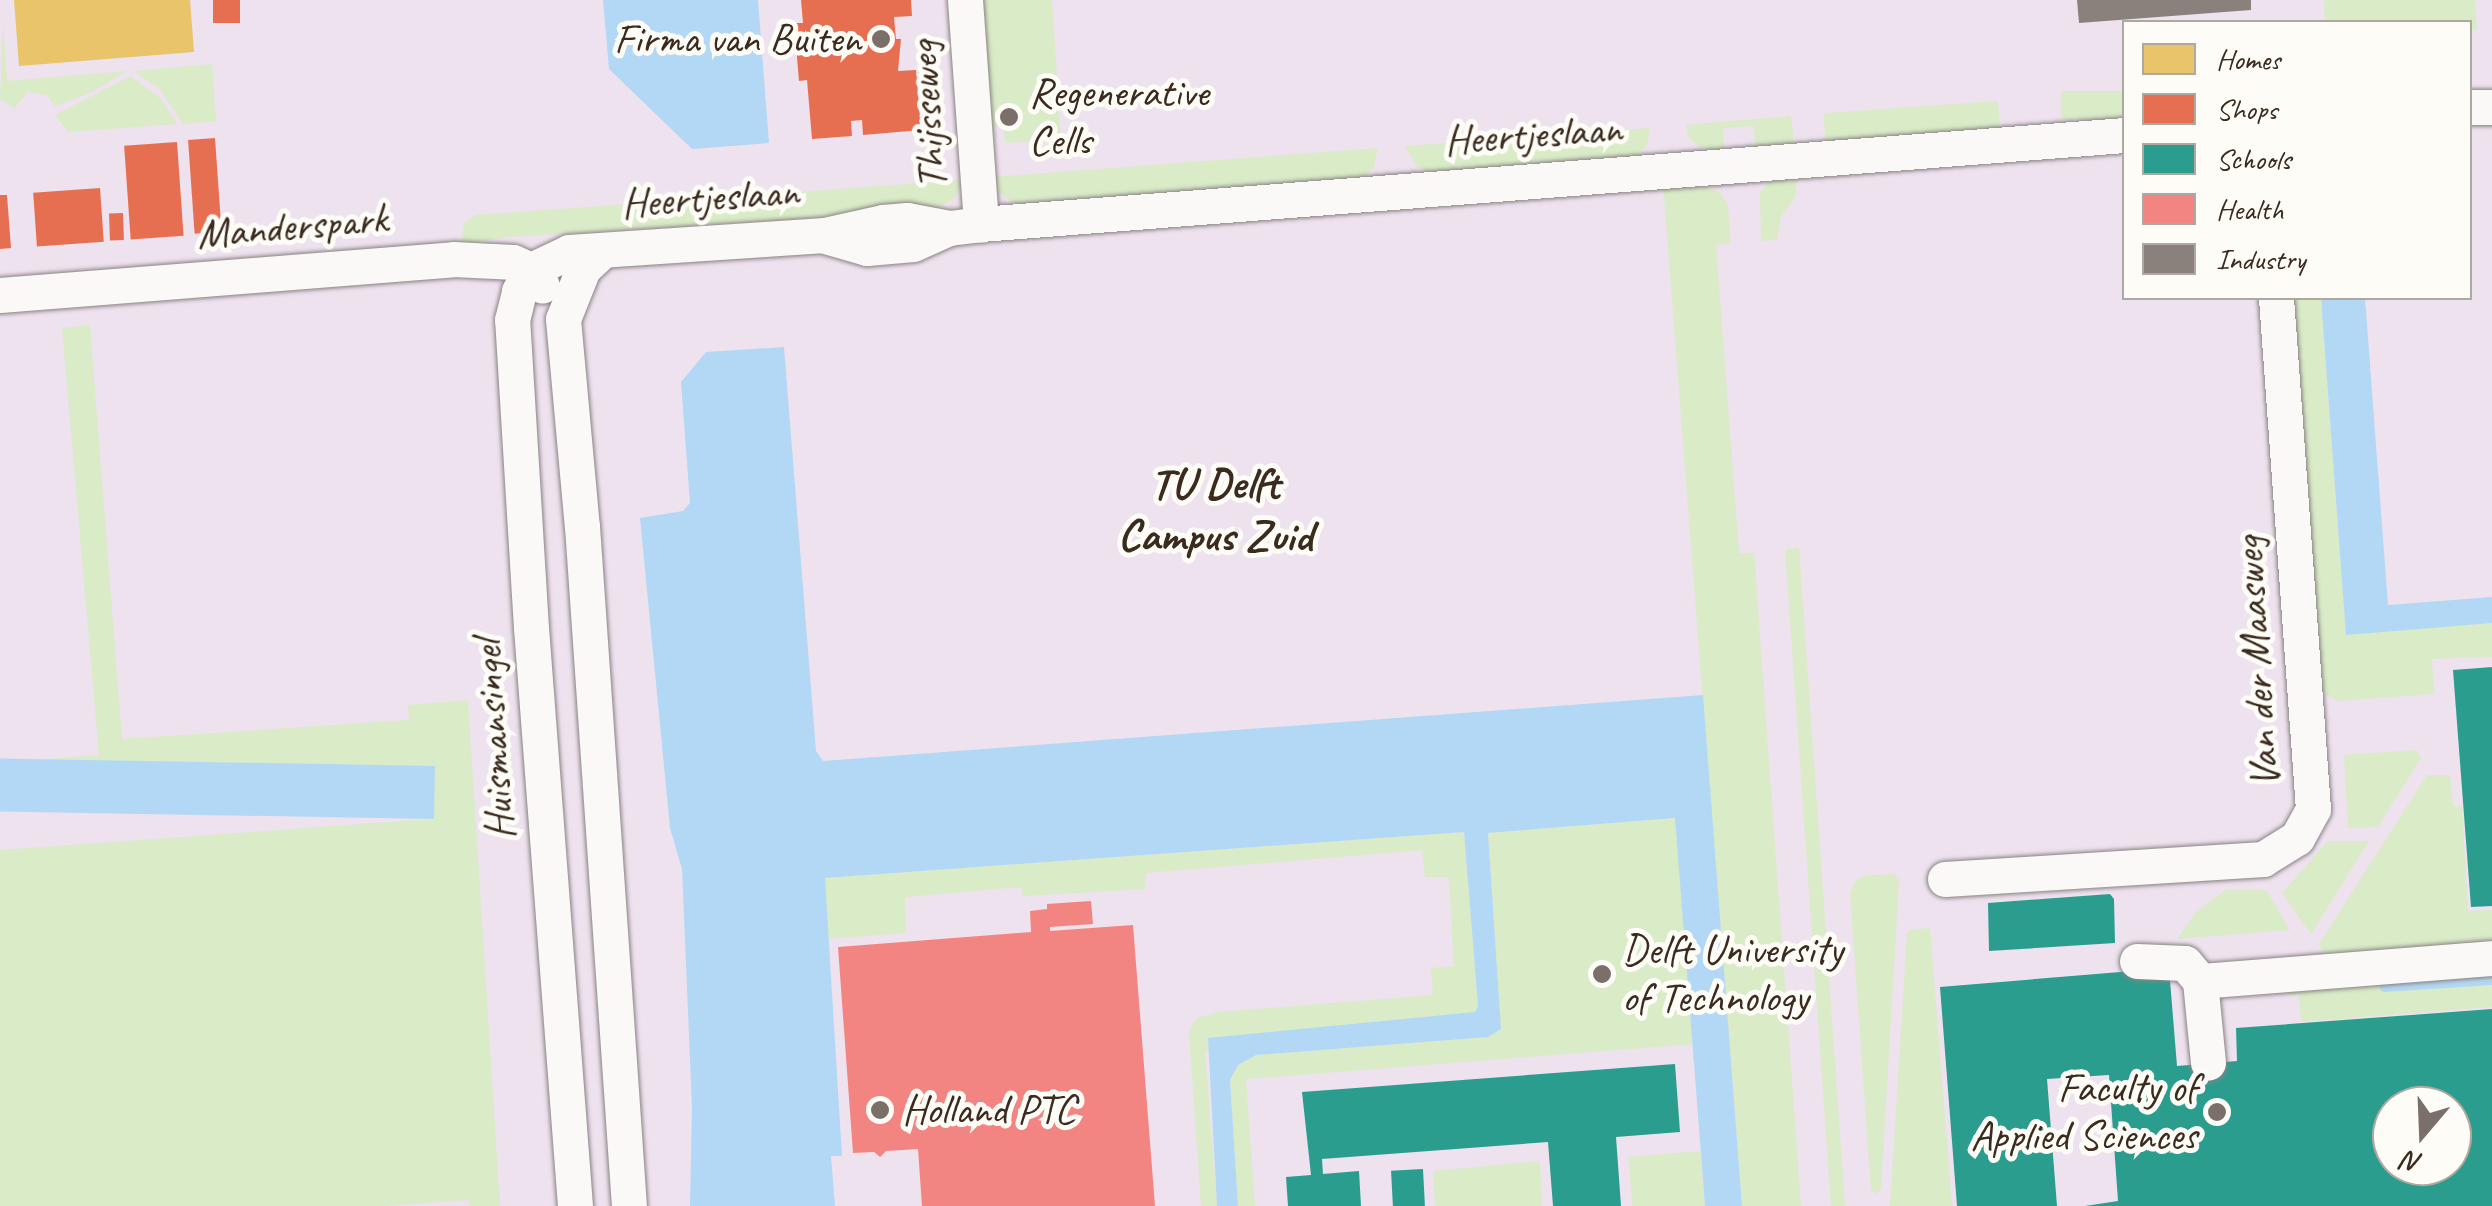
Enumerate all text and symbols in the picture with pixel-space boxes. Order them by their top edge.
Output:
place label: Firma van Buiten [613,14,861,64]
legend [2122,20,2472,300]
marker: Firma van Buiten [870,28,892,50]
street label: Thijsseweg [898,39,958,191]
text: Homes [2216,40,2280,78]
place label: Regenerative Cells [1029,68,1209,166]
text: Shops [2216,90,2277,128]
street label: Heertjeslaan [1443,104,1623,166]
marker: Regenerative Cells [998,106,1020,128]
text: Schools [2216,140,2291,178]
street label: Heertjeslaan [620,167,800,229]
text: Health [2216,190,2283,228]
street label: Manderspark [195,194,389,260]
text: Industry [2216,240,2305,278]
district label: TU Delft Campus Zuid [1118,457,1312,563]
street label: Van der Maasweg [2223,535,2291,789]
street label: Huismansingel [462,639,526,841]
place label: Delft University of Technology [1622,925,1843,1024]
marker: Delft University of Technology [1591,963,1613,985]
place label: Faculty of Applied Sciences [1970,1063,2197,1162]
place label: Holland PTC [902,1085,1075,1135]
north arrow [2372,1086,2472,1186]
marker: Holland PTC [867,1097,893,1123]
marker: Faculty of Applied Sciences [2206,1101,2228,1123]
text: N [2399,1144,2427,1182]

